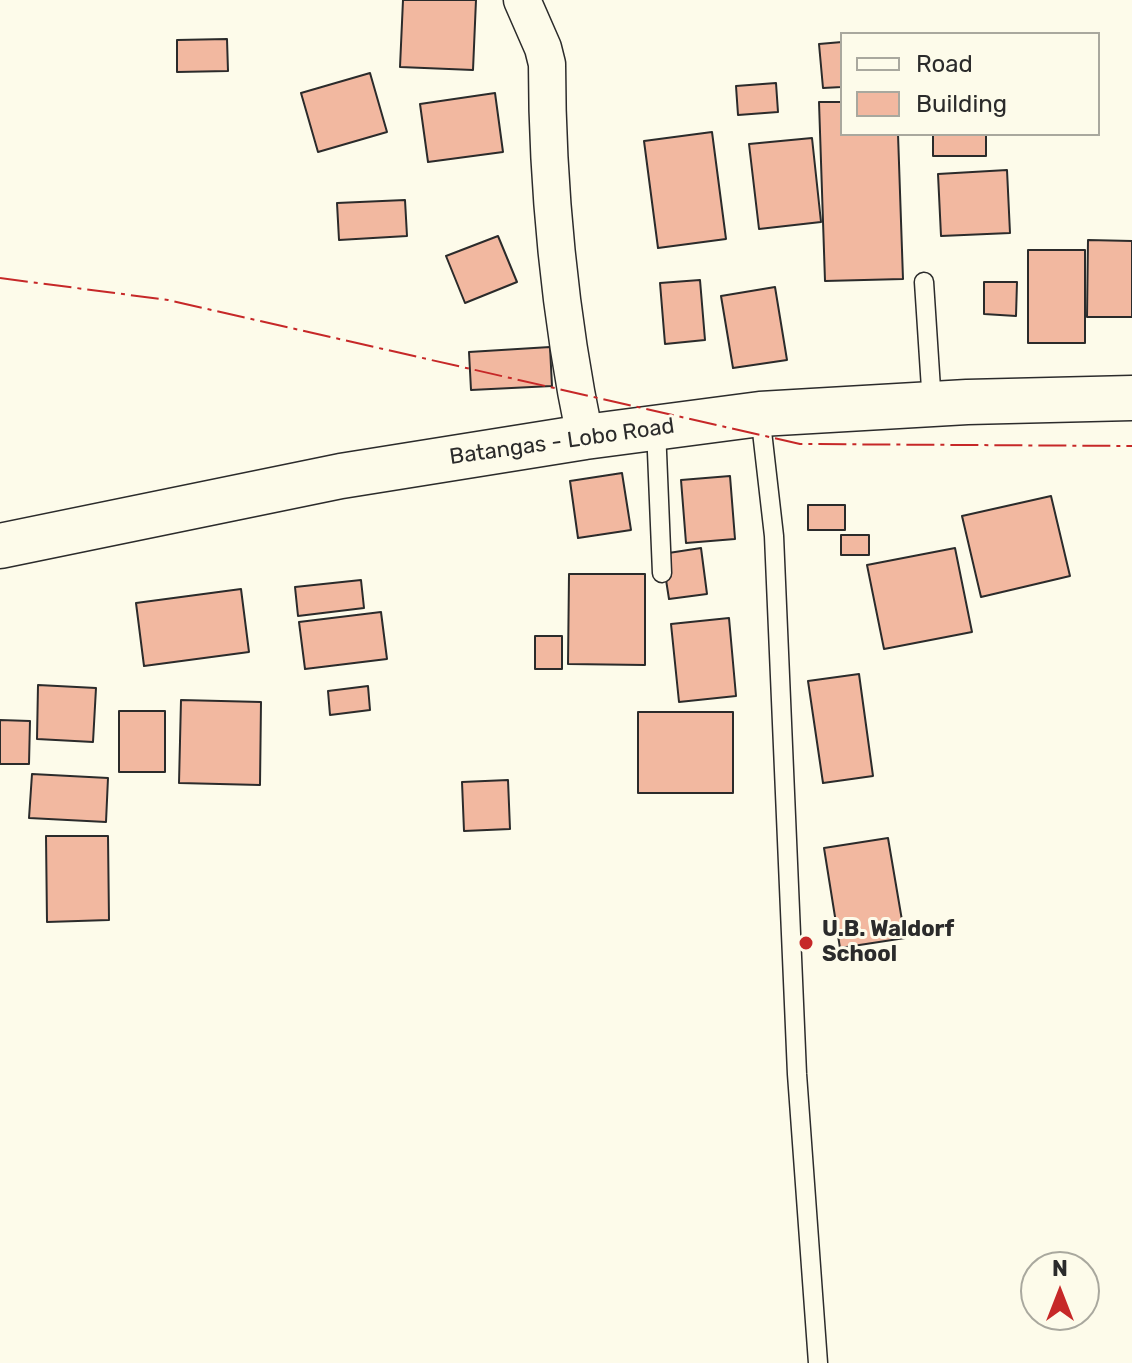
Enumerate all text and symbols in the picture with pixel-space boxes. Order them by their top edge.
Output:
legend [840,32,1100,136]
text: Road [916,50,973,78]
text: Building [916,90,1007,118]
street label: Batangas - Lobo Road [448,413,676,471]
place label: U.B. Waldorf School [822,917,954,968]
marker: U.B. Waldorf School [797,934,815,952]
north arrow [1020,1251,1100,1331]
text: N [1052,1255,1068,1282]

